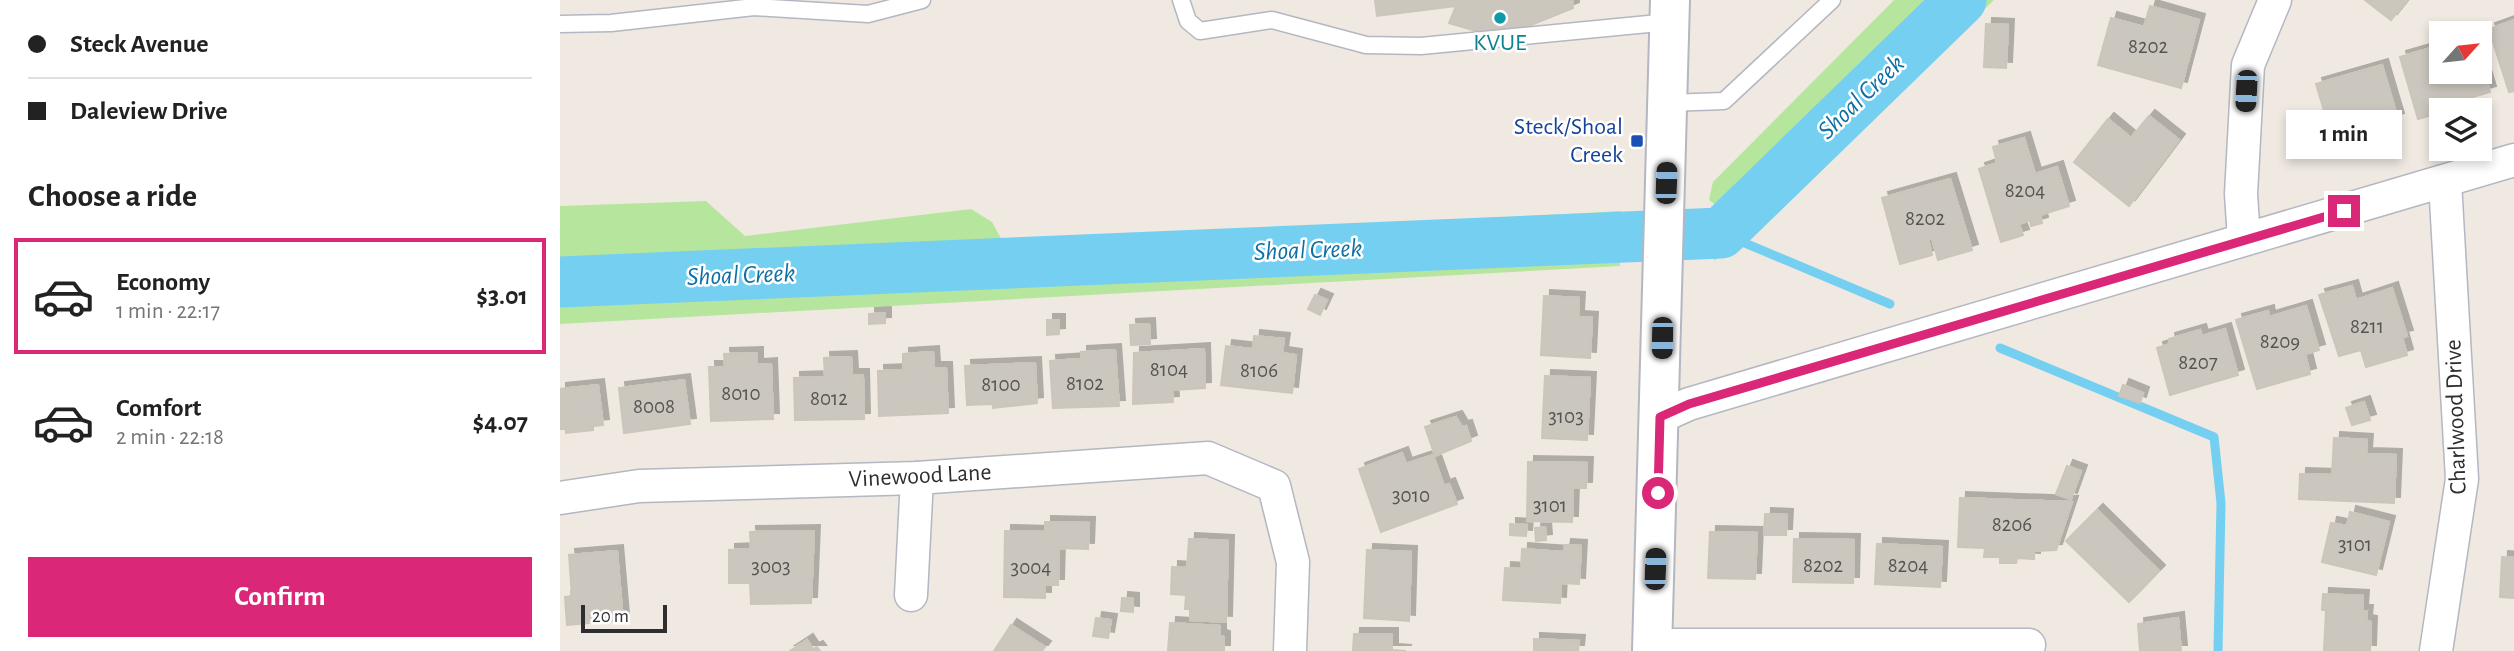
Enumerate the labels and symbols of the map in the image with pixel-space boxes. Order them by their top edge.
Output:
marker: KVUE [1492,10,1508,26]
north arrow [2429,21,2492,84]
place label: KVUE [1473,31,1527,55]
house number: 8202 [2128,36,2168,57]
water label: Shoal Creek [1813,50,1909,144]
car [2235,69,2258,113]
callout: 1 min [2286,110,2402,158]
place label: Steck/Shoal Creek [1514,115,1623,167]
marker: Steck/Shoal Creek [1629,133,1645,149]
car [1655,162,1678,204]
house number: 8204 [2005,180,2045,201]
route end [2328,195,2360,227]
house number: 8202 [1905,208,1945,229]
water label: Shoal Creek [1253,235,1363,265]
water label: Shoal Creek [686,260,796,290]
house number: 8211 [2350,316,2384,337]
car [1652,317,1673,359]
house number: 8209 [2260,331,2300,352]
street label: Charlwood Drive [2441,339,2471,495]
house number: 8207 [2178,352,2218,373]
house number: 8104 [1150,359,1188,380]
house number: 8106 [1240,360,1278,381]
house number: 8102 [1066,373,1104,394]
house number: 8100 [981,374,1021,395]
house number: 8010 [721,383,761,404]
house number: 8012 [810,388,848,409]
house number: 8008 [633,396,675,417]
house number: 3103 [1548,406,1584,427]
street label: Vinewood Lane [848,460,992,492]
route start [1642,477,1674,509]
house number: 3010 [1392,485,1430,506]
house number: 3101 [1533,495,1567,516]
house number: 8206 [1992,514,2032,535]
house number: 3101 [2338,534,2372,555]
car [1644,548,1667,590]
house number: 8202 [1803,555,1843,576]
house number: 8204 [1888,555,1928,576]
house number: 3003 [751,556,791,577]
house number: 3004 [1011,557,1051,578]
scale bar [581,602,667,634]

